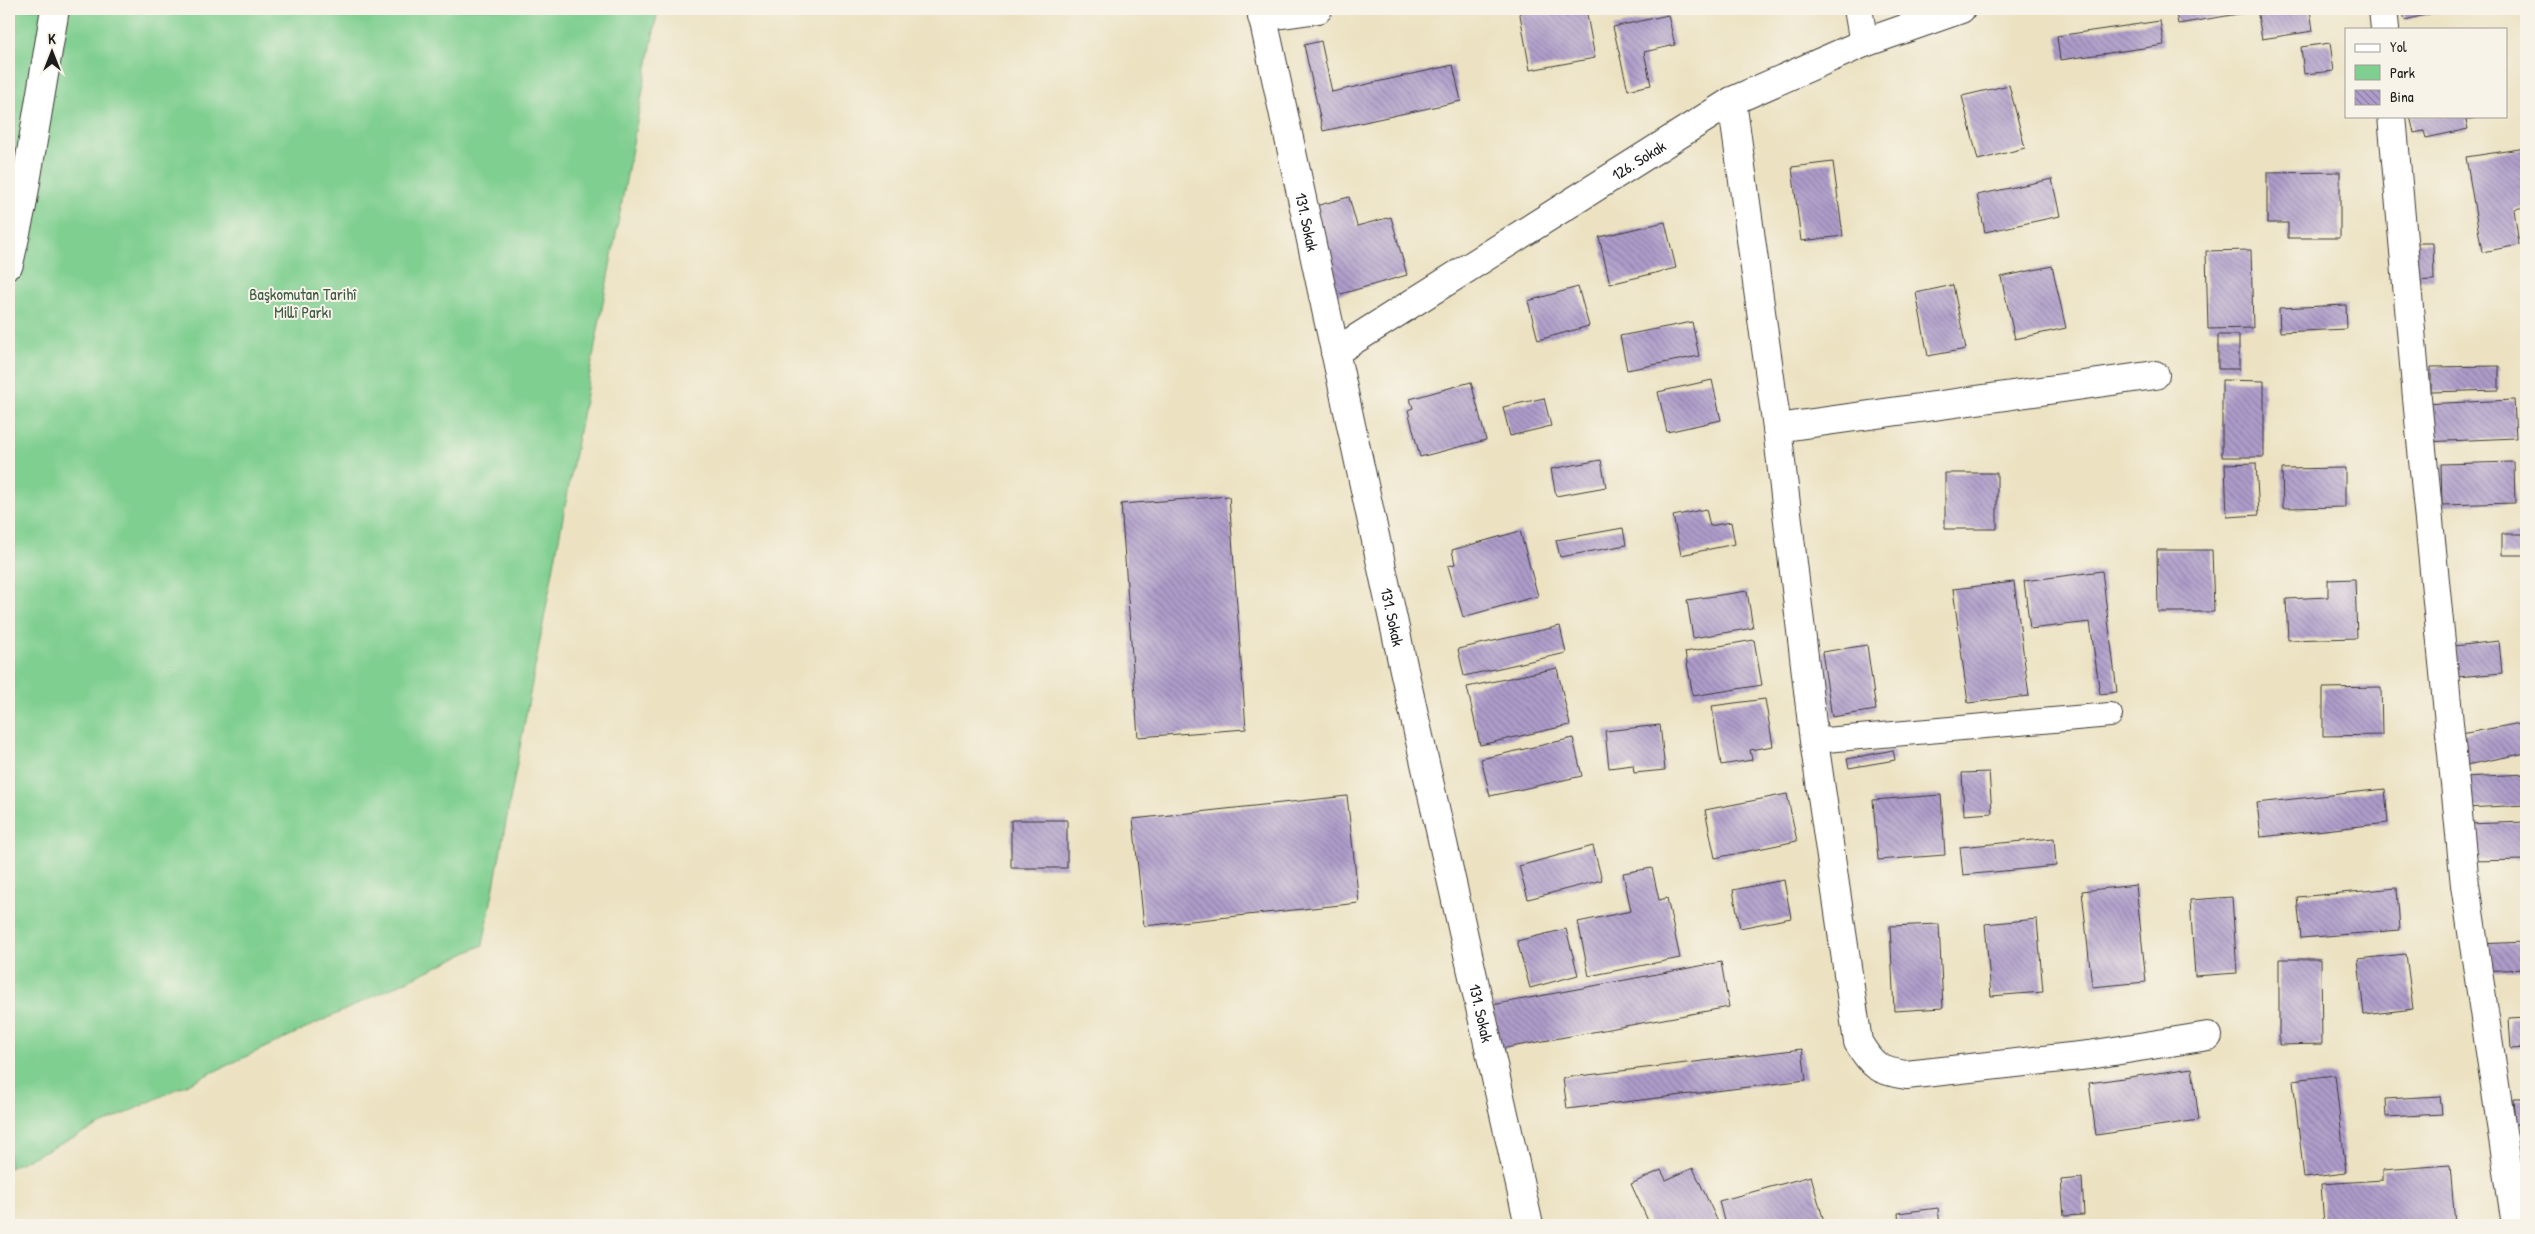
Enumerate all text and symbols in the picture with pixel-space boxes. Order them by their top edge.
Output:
north arrow [28,28,78,78]
legend [2345,28,2508,118]
text: K [48,29,56,48]
text: Yol [2390,36,2407,57]
text: Park [2390,62,2415,83]
text: Bina [2390,86,2414,107]
street label: 126. Sokak [1607,135,1670,186]
street label: 131. Sokak [1290,191,1324,254]
park label: Başkomutan Tarihî Millî Parkı [249,283,357,323]
street label: 131. Sokak [1375,586,1410,649]
street label: 131. Sokak [1464,982,1499,1045]

